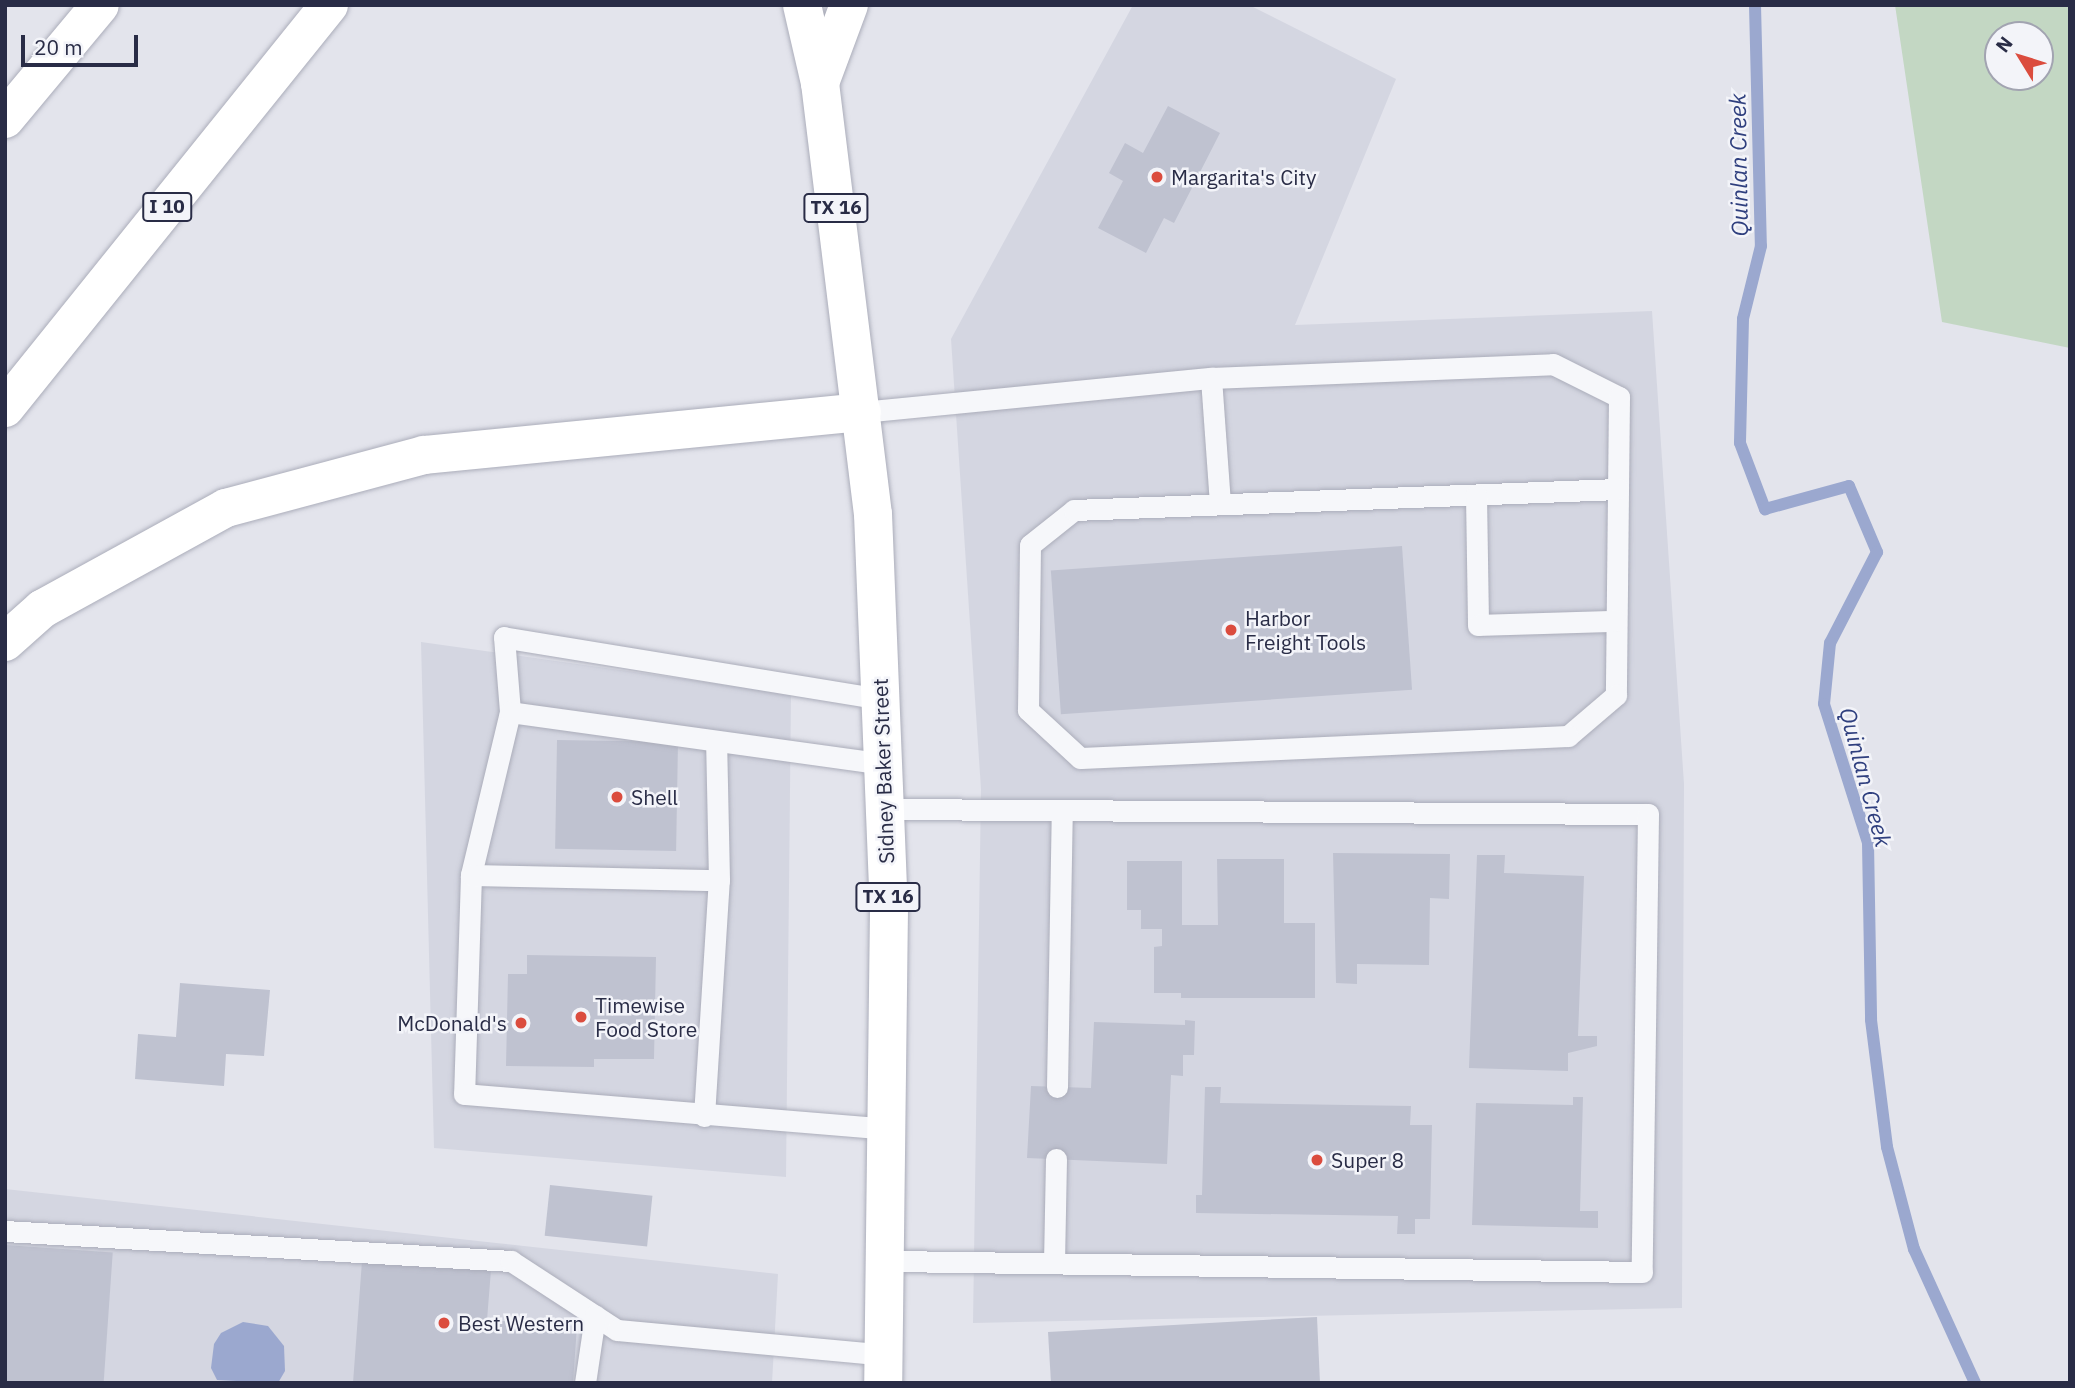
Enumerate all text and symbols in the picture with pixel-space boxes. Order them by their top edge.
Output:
scale bar [24,21,142,65]
north arrow [1984,21,2054,91]
text: N [1990,31,2018,57]
text: 20 m [34,33,83,61]
water label: Quinlan Creek [1723,93,1753,237]
place label: Margarita's City [1171,164,1316,190]
marker: Margarita's City [1149,169,1165,185]
road number: I 10 [141,192,193,223]
road number: TX 16 [803,192,869,224]
place label: Harbor Freight Tools [1245,605,1366,655]
marker: Harbor Freight Tools [1223,622,1239,638]
street label: Sidney Baker Street [867,678,899,864]
water label: Quinlan Creek [1834,704,1898,850]
place label: Shell [631,784,678,810]
marker: Shell [609,789,625,805]
road number: TX 16 [855,882,921,912]
place label: Timewise Food Store [595,992,697,1042]
marker: Timewise Food Store [573,1009,589,1025]
place label: McDonald's [397,1010,507,1036]
marker: McDonald's [513,1015,529,1031]
place label: Super 8 [1331,1147,1404,1173]
marker: Super 8 [1309,1152,1325,1168]
place label: Best Western [458,1310,584,1336]
marker: Best Western [436,1315,452,1331]

